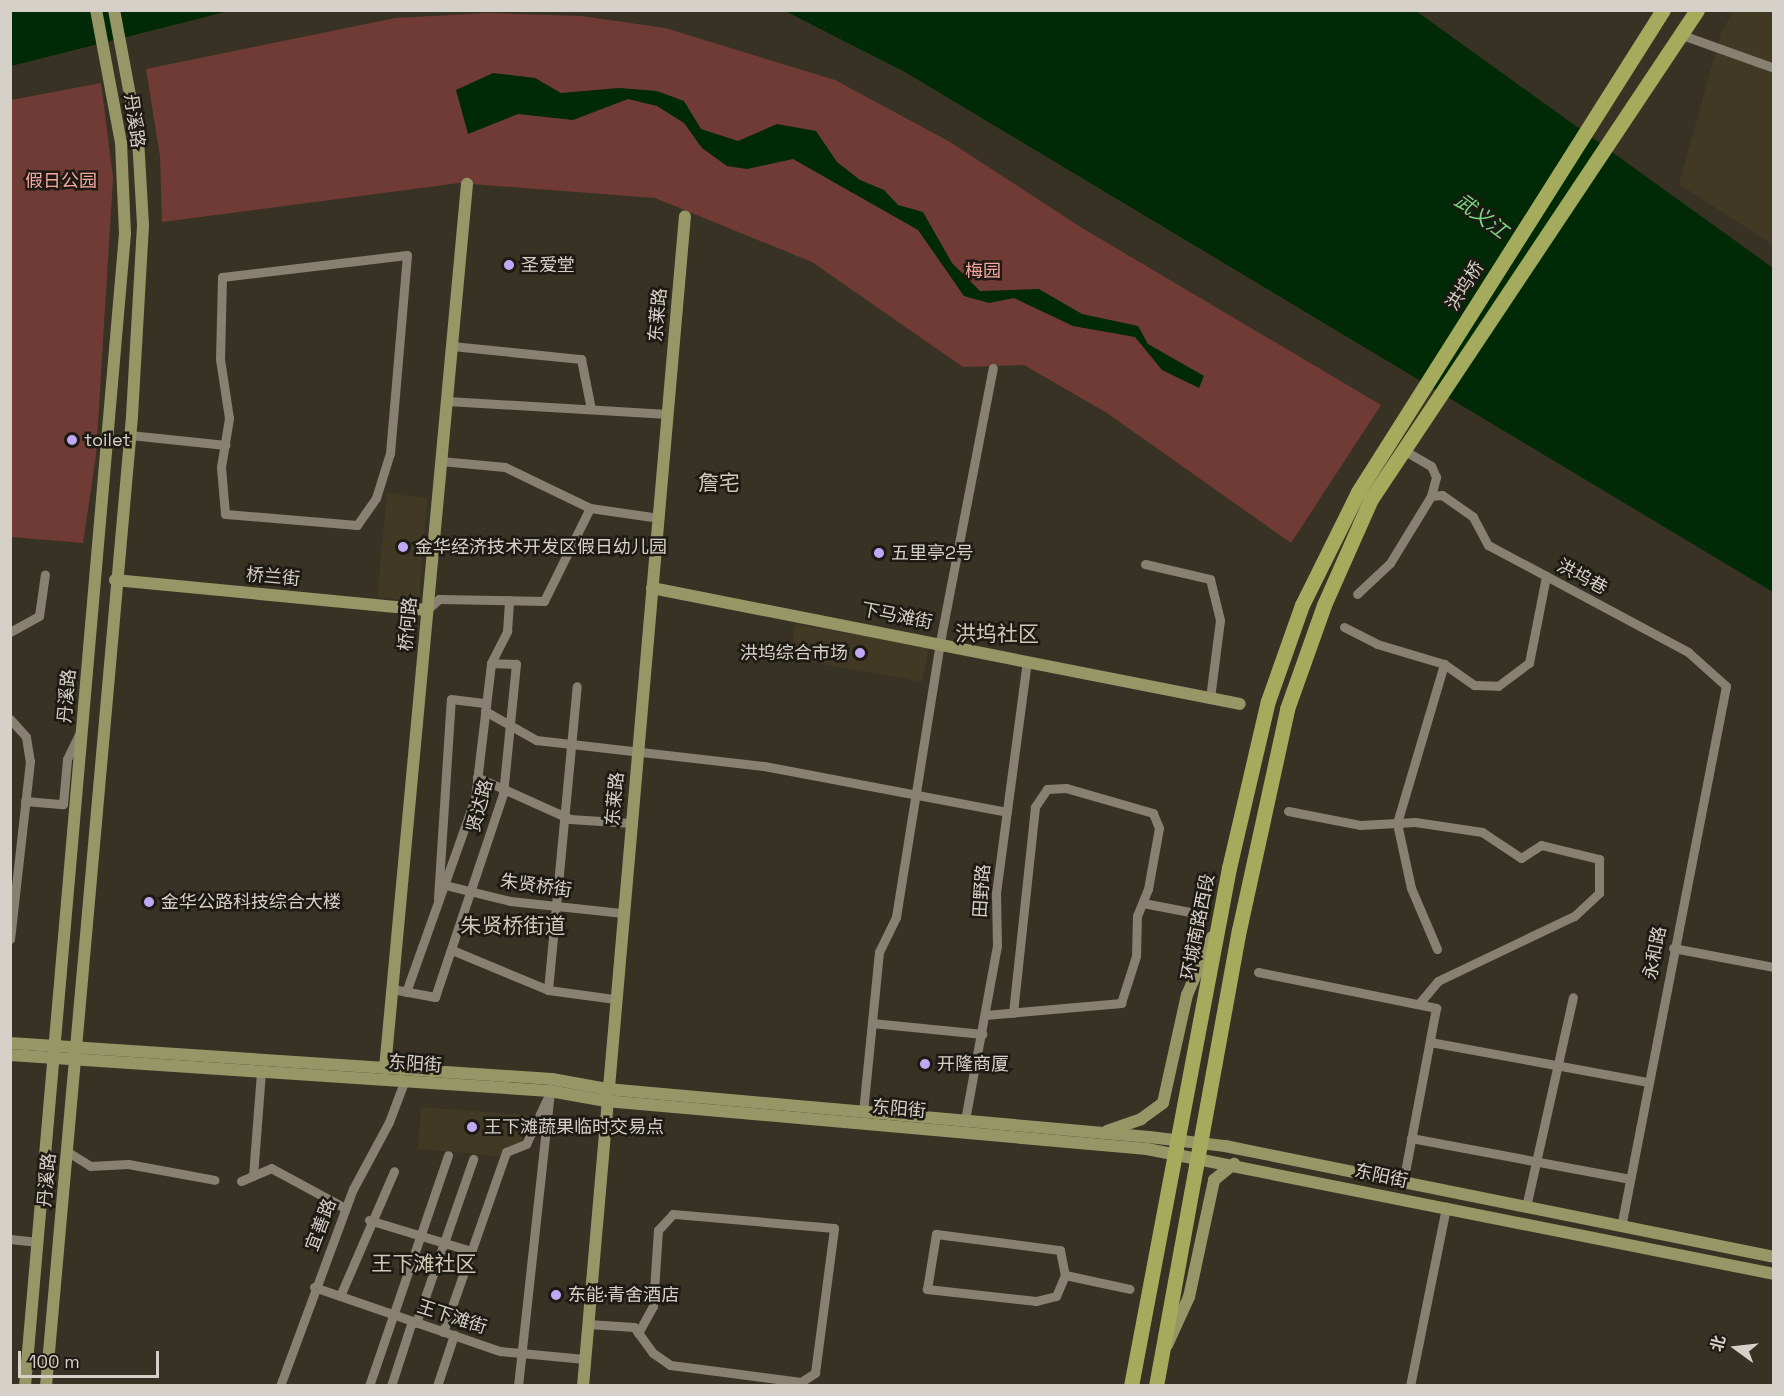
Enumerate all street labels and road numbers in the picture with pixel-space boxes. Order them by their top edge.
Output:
street label: 丹溪路 [120,93,148,149]
street label: 洪坞桥 [1442,257,1488,315]
street label: 东莱路 [645,287,671,343]
street label: 洪坞巷 [1553,555,1611,599]
street label: 桥兰街 [245,564,301,590]
street label: 桥何路 [395,596,421,652]
street label: 下马滩街 [860,599,934,633]
street label: 丹溪路 [54,668,80,724]
street label: 东莱路 [602,771,628,827]
street label: 贤达路 [463,777,497,835]
street label: 田野路 [969,863,995,919]
street label: 朱贤桥街 [499,870,573,902]
street label: 环城南路西段 [1177,872,1219,982]
street label: 永和路 [1639,924,1671,982]
street label: 东阳街 [387,1051,443,1077]
street label: 东阳街 [871,1096,927,1122]
street label: 丹溪路 [34,1152,60,1208]
street label: 东阳街 [1352,1160,1410,1192]
street label: 宜善路 [301,1196,341,1254]
street label: 王下滩街 [414,1296,490,1338]

